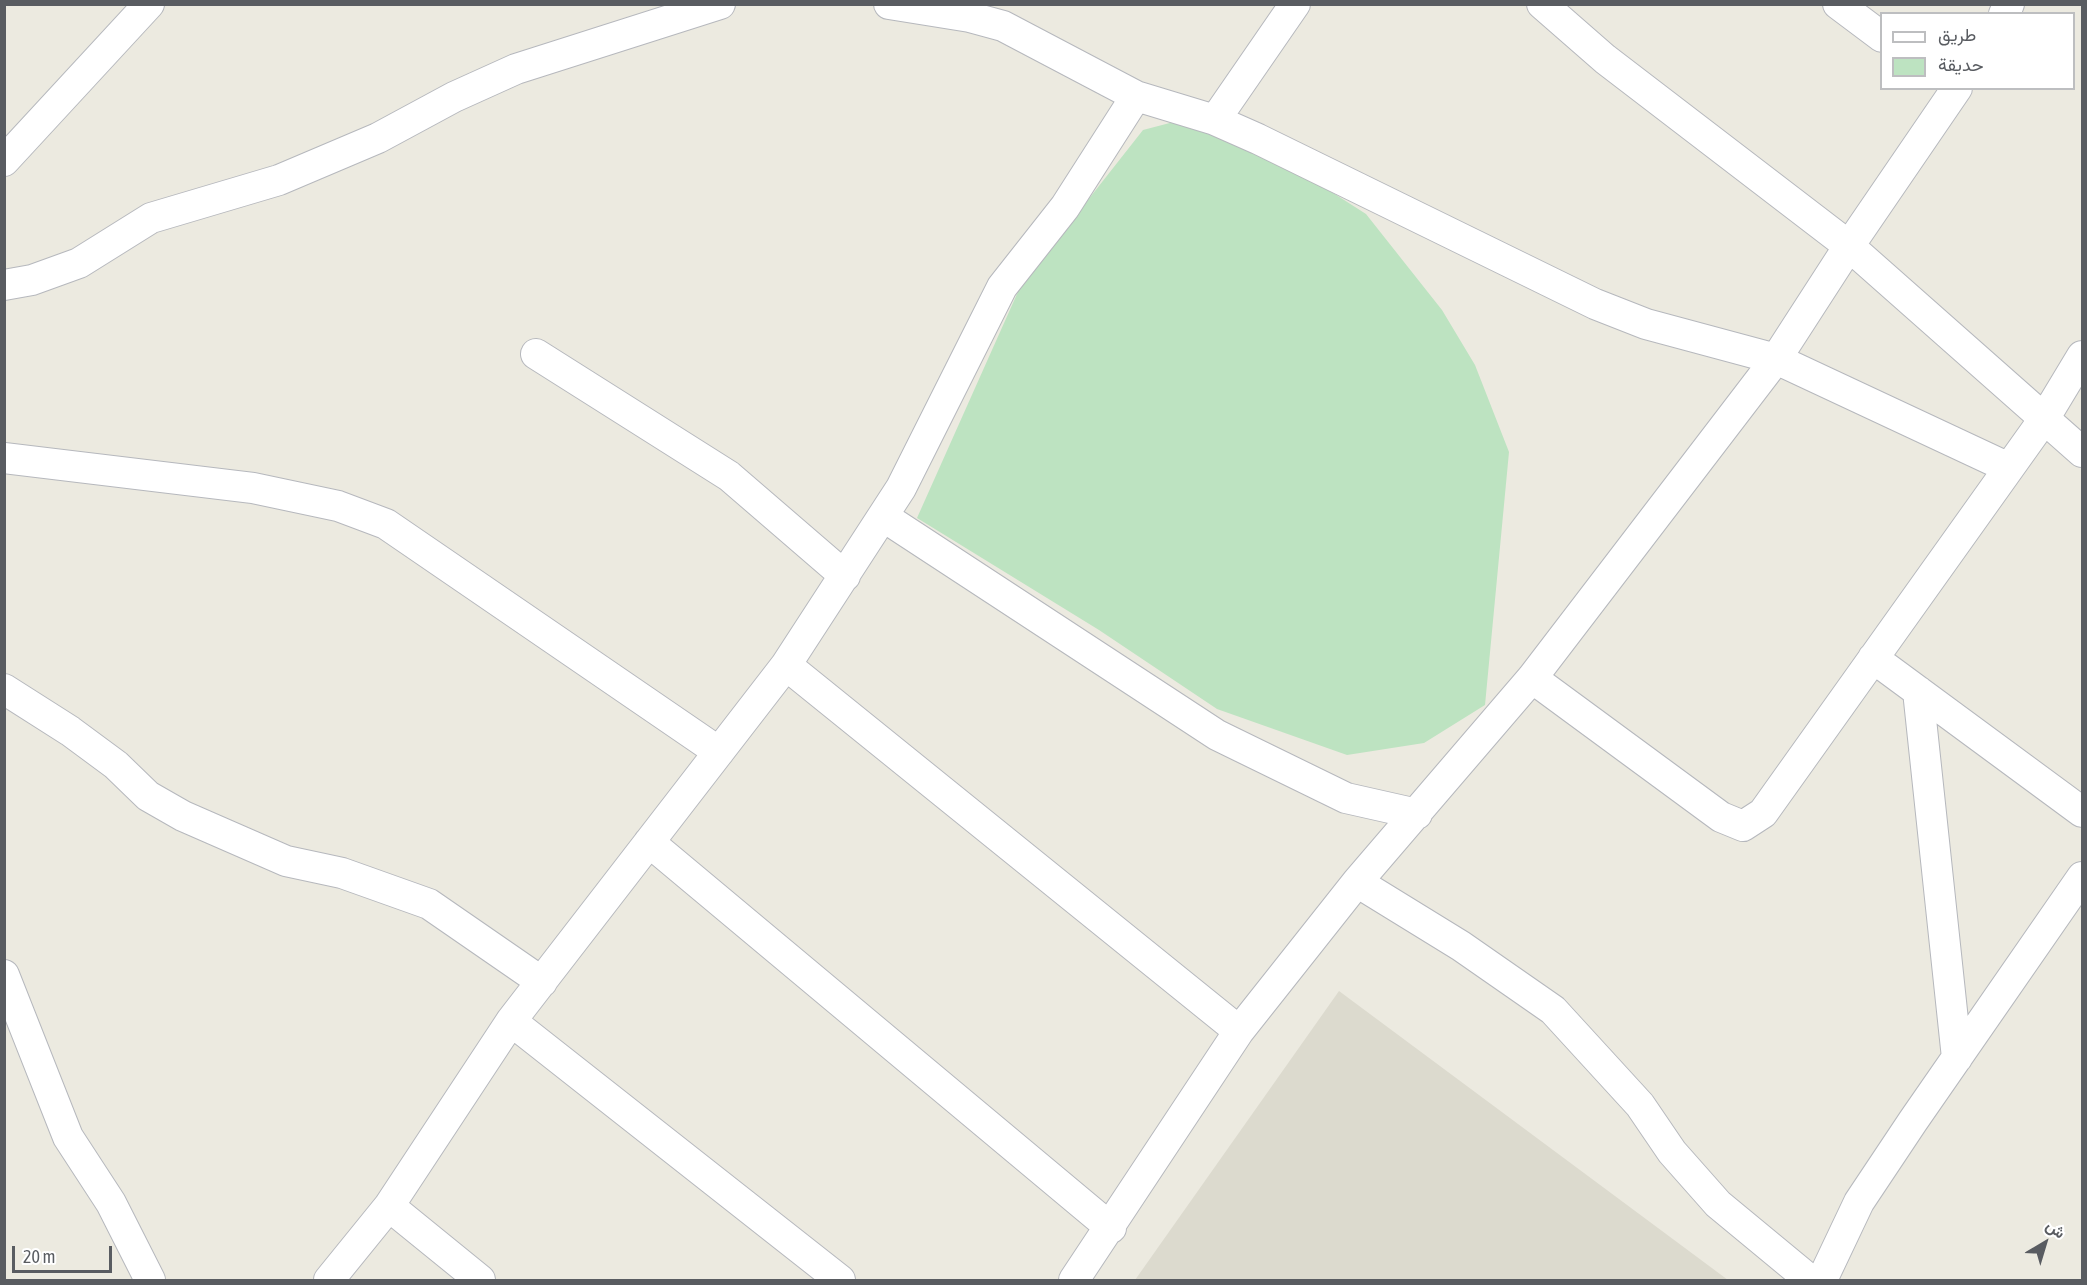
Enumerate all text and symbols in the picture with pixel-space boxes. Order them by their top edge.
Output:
legend [1880,12,2075,90]
text: طريق [1938,24,1976,45]
text: حديقة [1938,54,1984,75]
north arrow [2015,1213,2075,1273]
text: ش [2043,1216,2069,1242]
scale bar [15,1234,116,1272]
text: 20 m [23,1246,55,1267]

